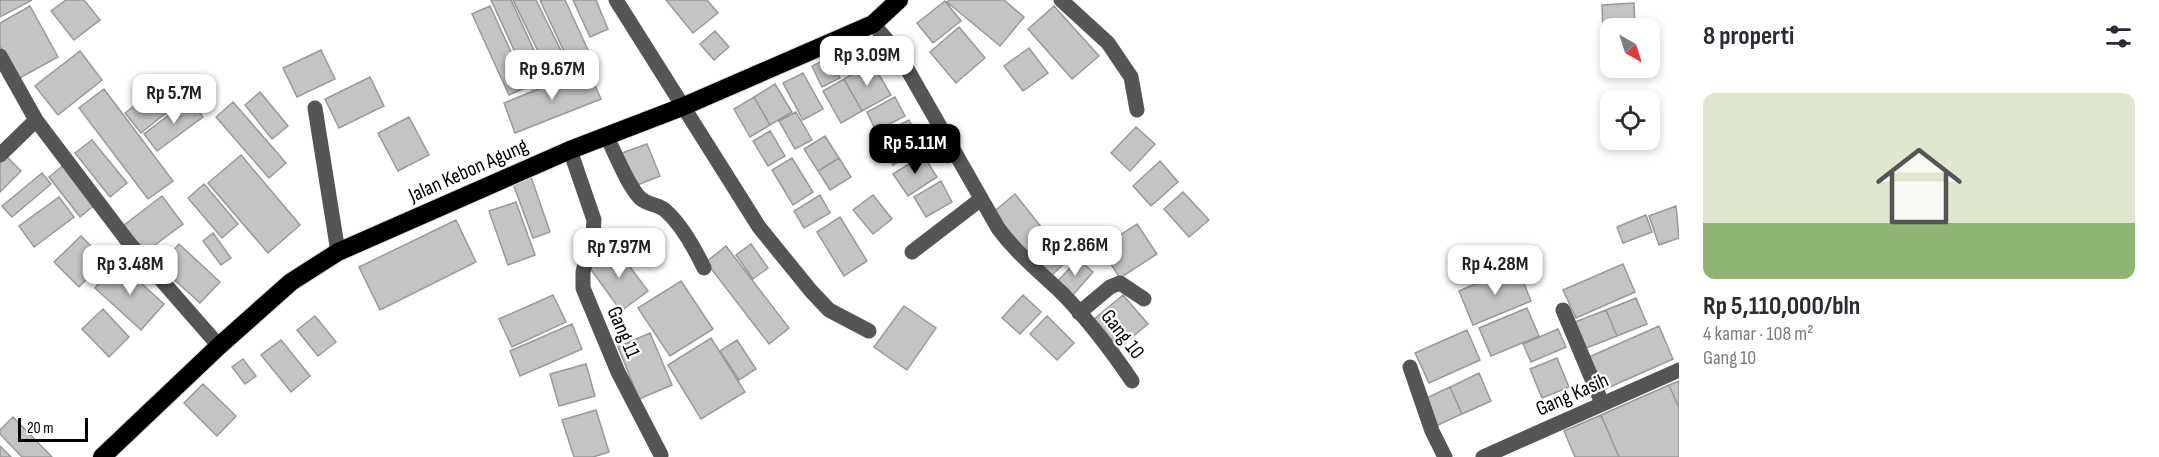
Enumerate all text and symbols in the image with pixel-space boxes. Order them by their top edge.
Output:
north arrow [1600,18,1660,78]
map controls [1600,18,1660,150]
icon: filters [2102,20,2135,53]
text: 8 properti [1703,21,1794,52]
pin: Rp 3.09M [805,36,929,87]
text: Rp 3.09M [834,43,900,67]
pin: Rp 9.67M [490,50,614,101]
text: Rp 9.67M [519,57,585,81]
pin: Rp 5.7M [119,74,229,125]
text: Rp 5.7M [146,81,202,105]
button: locate [1600,90,1660,150]
pin: Rp 5.11M [853,124,977,175]
text: Rp 5.11M [883,131,947,155]
icon: home [1865,132,1973,240]
street label: Jalan Kebon Agung [404,133,532,208]
pin: Rp 2.86M [1013,226,1137,277]
pin: Rp 7.97M [557,228,681,279]
text: Rp 2.86M [1042,233,1108,257]
text: Rp 7.97M [587,235,651,259]
pin: Rp 3.48M [68,245,192,296]
pin: Rp 4.28M [1433,245,1557,296]
text: Rp 3.48M [97,252,163,276]
text: Rp 4.28M [1462,252,1528,276]
text: Rp 5,110,000/bln [1703,291,1860,322]
street label: Gang 11 [602,303,646,362]
street label: Gang 10 [1096,305,1150,364]
text: 4 kamar · 108 m² [1703,322,1813,346]
text: Gang 10 [1703,346,1756,370]
street label: Gang Kasih [1532,367,1612,422]
scale bar [18,415,88,442]
text: 20 m [27,419,54,438]

